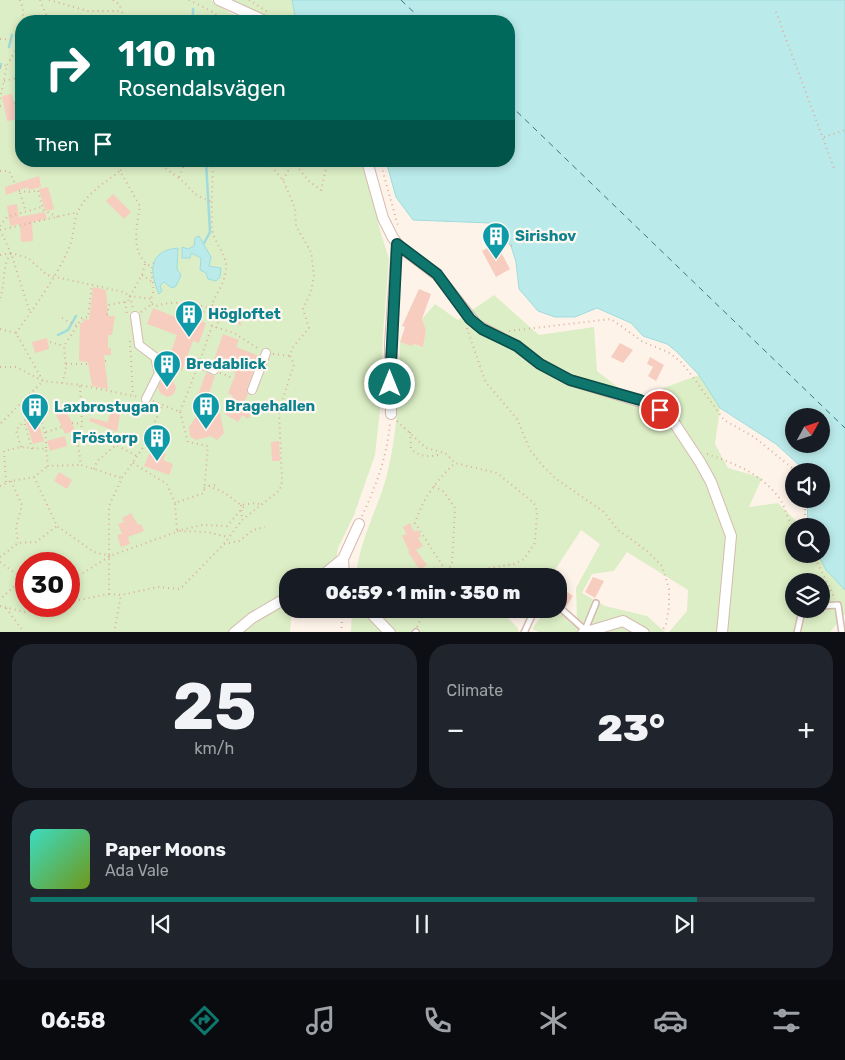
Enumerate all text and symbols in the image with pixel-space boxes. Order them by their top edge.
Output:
text: 110 m [118,33,216,75]
icon: right [35,35,100,100]
text: Rosendalsvägen [118,75,286,102]
icon: arrive [89,130,117,158]
text: Then [35,133,79,156]
building icon: Sirishov [481,221,511,260]
place label: Sirishov [515,227,576,245]
building icon: Högloftet [174,299,204,338]
place label: Högloftet [208,305,281,323]
building icon: Bredablick [152,349,182,388]
place label: Bredablick [186,355,266,373]
position arrow [363,357,415,409]
pin [639,389,681,431]
building icon: Bragehallen [191,391,221,430]
building icon: Laxbrostugan [20,392,50,431]
icon: arrive [646,396,674,424]
place label: Bragehallen [225,397,315,415]
place label: Laxbrostugan [54,398,159,416]
north arrow [785,408,830,452]
map controls [785,408,830,618]
building icon: Fröstorp [142,423,172,462]
place label: Fröstorp [72,429,138,447]
button: sound [785,463,830,508]
button: search [785,518,830,563]
speed limit sign: 30 [15,552,80,617]
button: layers [785,573,830,618]
text: 06:59 · 1 min · 350 m [326,581,520,604]
text: 25 [172,668,256,745]
text: Climate [447,681,503,700]
text: 23° [597,705,665,751]
text: − [447,713,465,746]
text: + [798,713,815,746]
text: km/h [194,739,234,758]
text: Paper Moons [105,838,226,861]
text: Ada Vale [105,861,169,880]
icon: previous [147,910,175,938]
icon: pause [408,910,436,938]
icon: next [670,910,698,938]
icon: directions [187,1003,222,1038]
icon: music [303,1003,338,1038]
icon: phone [420,1003,455,1038]
icon: climate [536,1003,571,1038]
icon: car [653,1003,688,1038]
icon: filters [769,1003,804,1038]
text: 06:58 [41,1007,106,1034]

